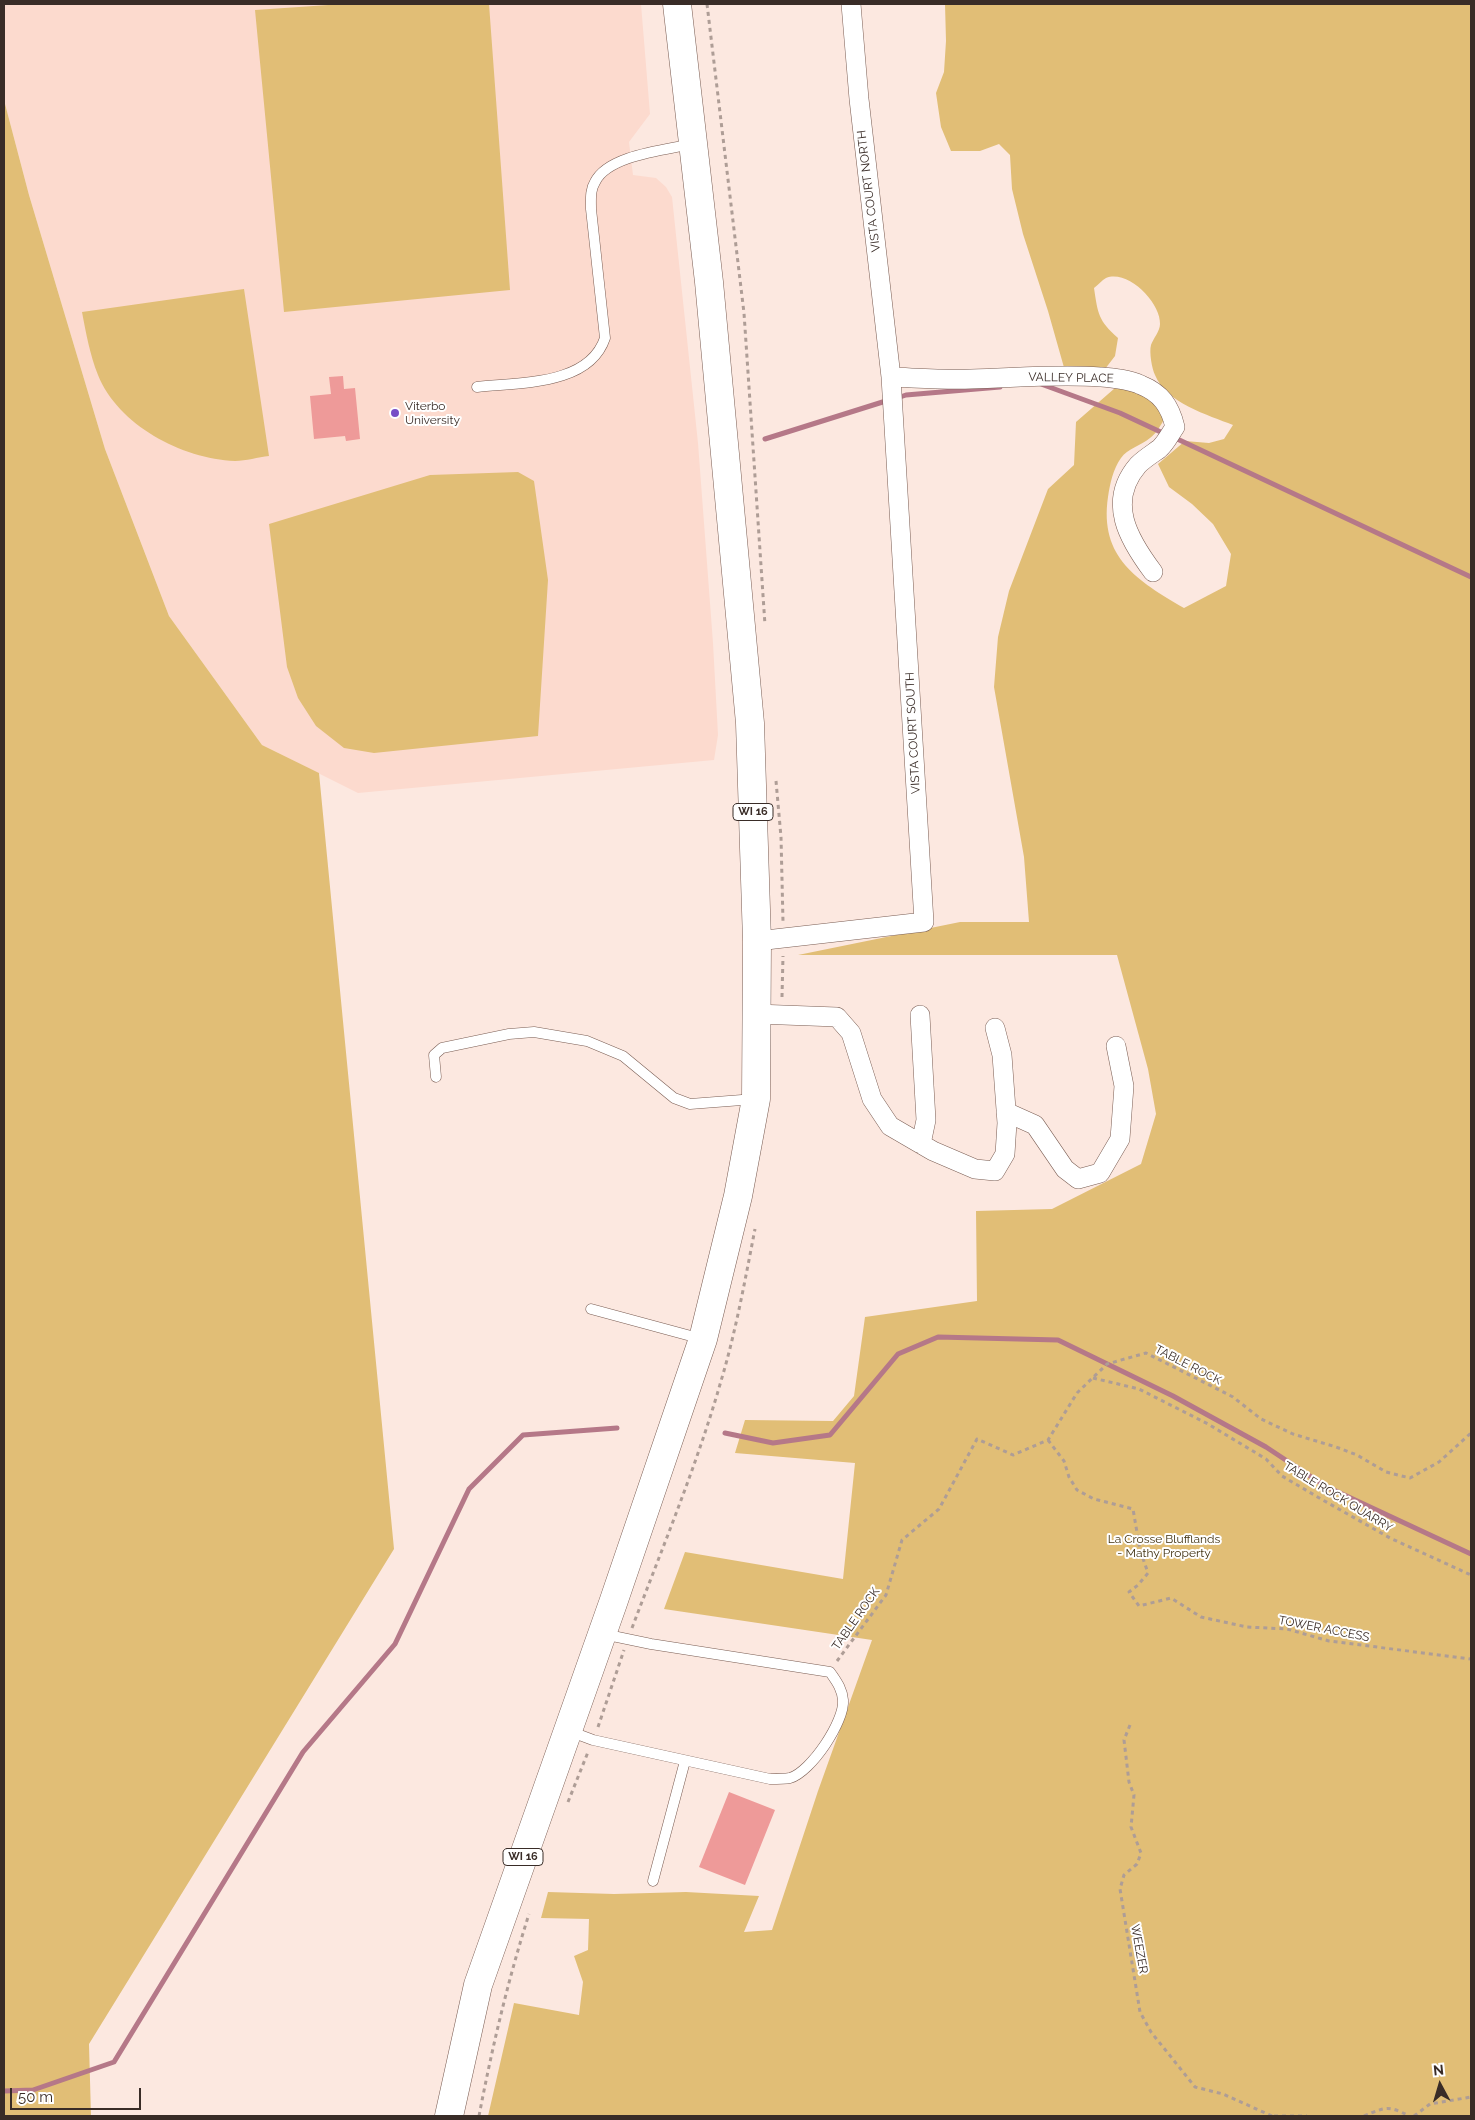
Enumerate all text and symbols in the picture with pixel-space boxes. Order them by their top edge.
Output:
street label: VISTA COURT NORTH [854,129,884,253]
street label: VALLEY PLACE [1028,370,1114,386]
place label: Viterbo University [405,399,460,427]
marker: Viterbo University [389,407,401,419]
street label: VISTA COURT SOUTH [903,672,923,794]
road number: WI 16 [733,804,773,820]
street label: TABLE ROCK [1152,1342,1224,1388]
street label: TABLE ROCK QUARRY [1281,1459,1395,1535]
park label: La Crosse Blufflands - Mathy Property [1108,1532,1220,1560]
street label: TABLE ROCK [829,1585,883,1653]
street label: TOWER ACCESS [1277,1613,1371,1645]
road number: WI 16 [503,1848,543,1865]
street label: WEEZER [1128,1923,1150,1975]
north arrow [1415,2060,1465,2110]
text: N [1432,2062,1445,2079]
scale bar [12,2078,144,2110]
text: 50 m [18,2088,53,2106]

